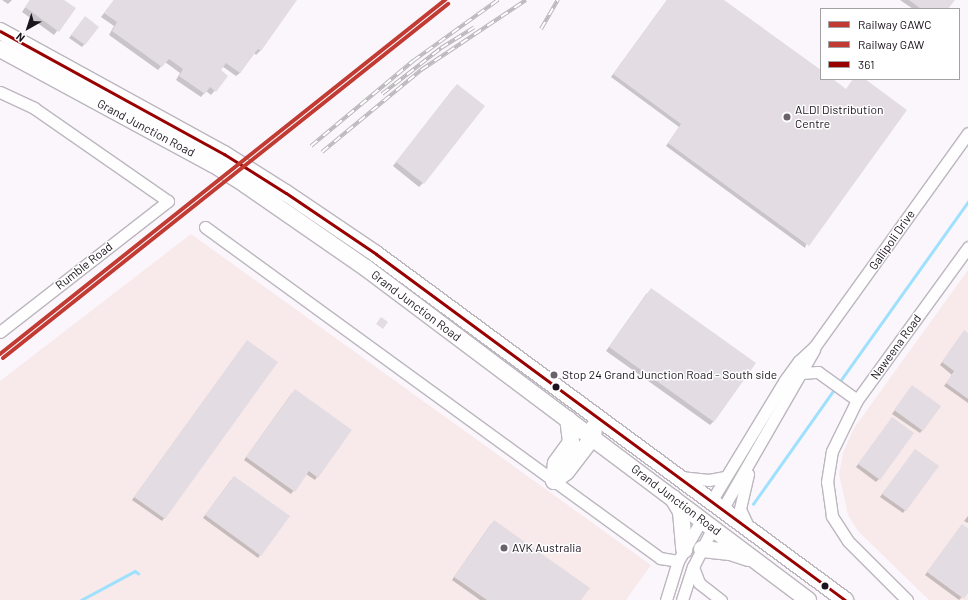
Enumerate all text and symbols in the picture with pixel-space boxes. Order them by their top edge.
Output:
north arrow [8,8,48,48]
legend [820,8,960,80]
text: Railway GAWC [858,17,931,31]
text: N [13,30,27,45]
text: Railway GAW [858,37,924,51]
text: 361 [858,57,874,71]
street label: Grand Junction Road [95,96,197,160]
place label: ALDI Distribution Centre [795,103,883,131]
marker: ALDI Distribution Centre [782,112,792,122]
street label: Gallipoli Drive [866,207,918,273]
street label: Rumble Road [53,239,115,293]
street label: Grand Junction Road [368,268,464,344]
street label: Naweena Road [868,312,924,382]
place label: Stop 24 Grand Junction Road - South side [562,368,777,382]
marker: Stop 24 Grand Junction Road - South side [549,370,559,380]
unlabelled marker [551,382,561,392]
street label: Grand Junction Road [628,462,724,538]
place label: AVK Australia [512,541,581,555]
marker: AVK Australia [499,543,509,553]
unlabelled marker [820,581,830,591]

